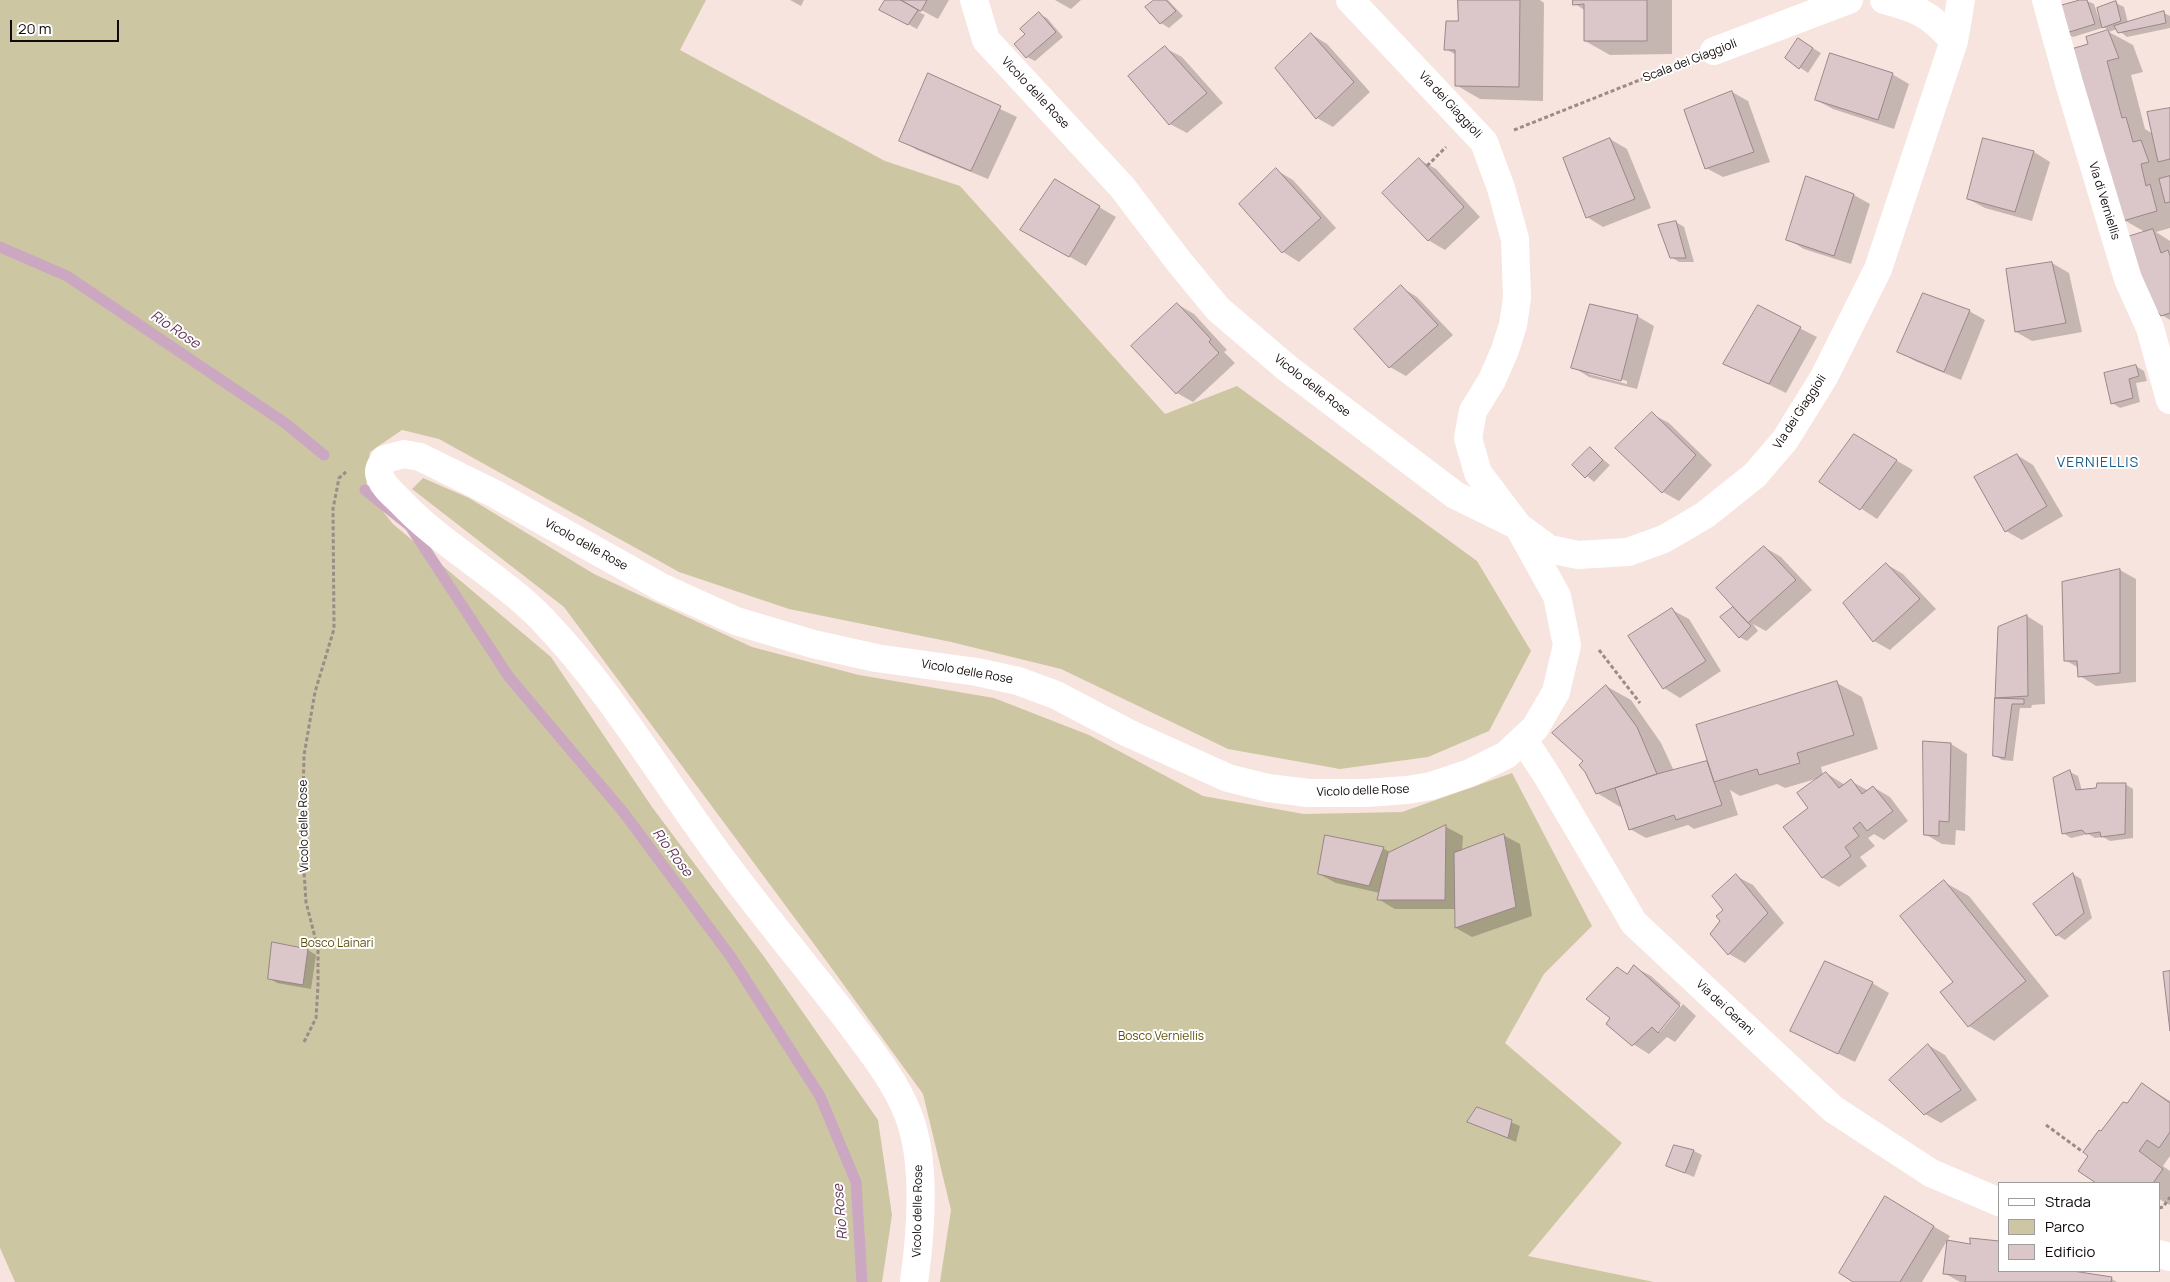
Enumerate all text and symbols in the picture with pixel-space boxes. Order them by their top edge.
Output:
scale bar [12,10,121,42]
text: 20 m [18,18,51,39]
street label: Scala dei Giaggioli [1641,36,1739,86]
street label: Vicolo delle Rose [998,54,1072,132]
street label: Via dei Giaggioli [1415,69,1485,141]
street label: Via di Verniellis [2085,160,2123,242]
water label: Rio Rose [147,307,203,353]
street label: Vicolo delle Rose [1271,352,1353,420]
street label: Via dei Giaggioli [1771,372,1829,452]
district label: VERNIELLIS [2056,455,2140,471]
street label: Vicolo delle Rose [542,516,630,574]
street label: Vicolo delle Rose [920,657,1014,687]
street label: Vicolo delle Rose [296,780,312,872]
street label: Vicolo delle Rose [1316,782,1410,800]
water label: Rio Rose [649,826,695,880]
park label: Bosco Lainari [300,937,374,951]
street label: Via dei Gerani [1693,977,1757,1039]
park label: Bosco Verniellis [1118,1030,1204,1044]
street label: Vicolo delle Rose [910,1165,926,1257]
legend [1998,1182,2160,1272]
water label: Rio Rose [830,1183,852,1241]
text: Strada [2045,1191,2091,1212]
text: Parco [2045,1216,2084,1237]
text: Edificio [2045,1241,2095,1262]

